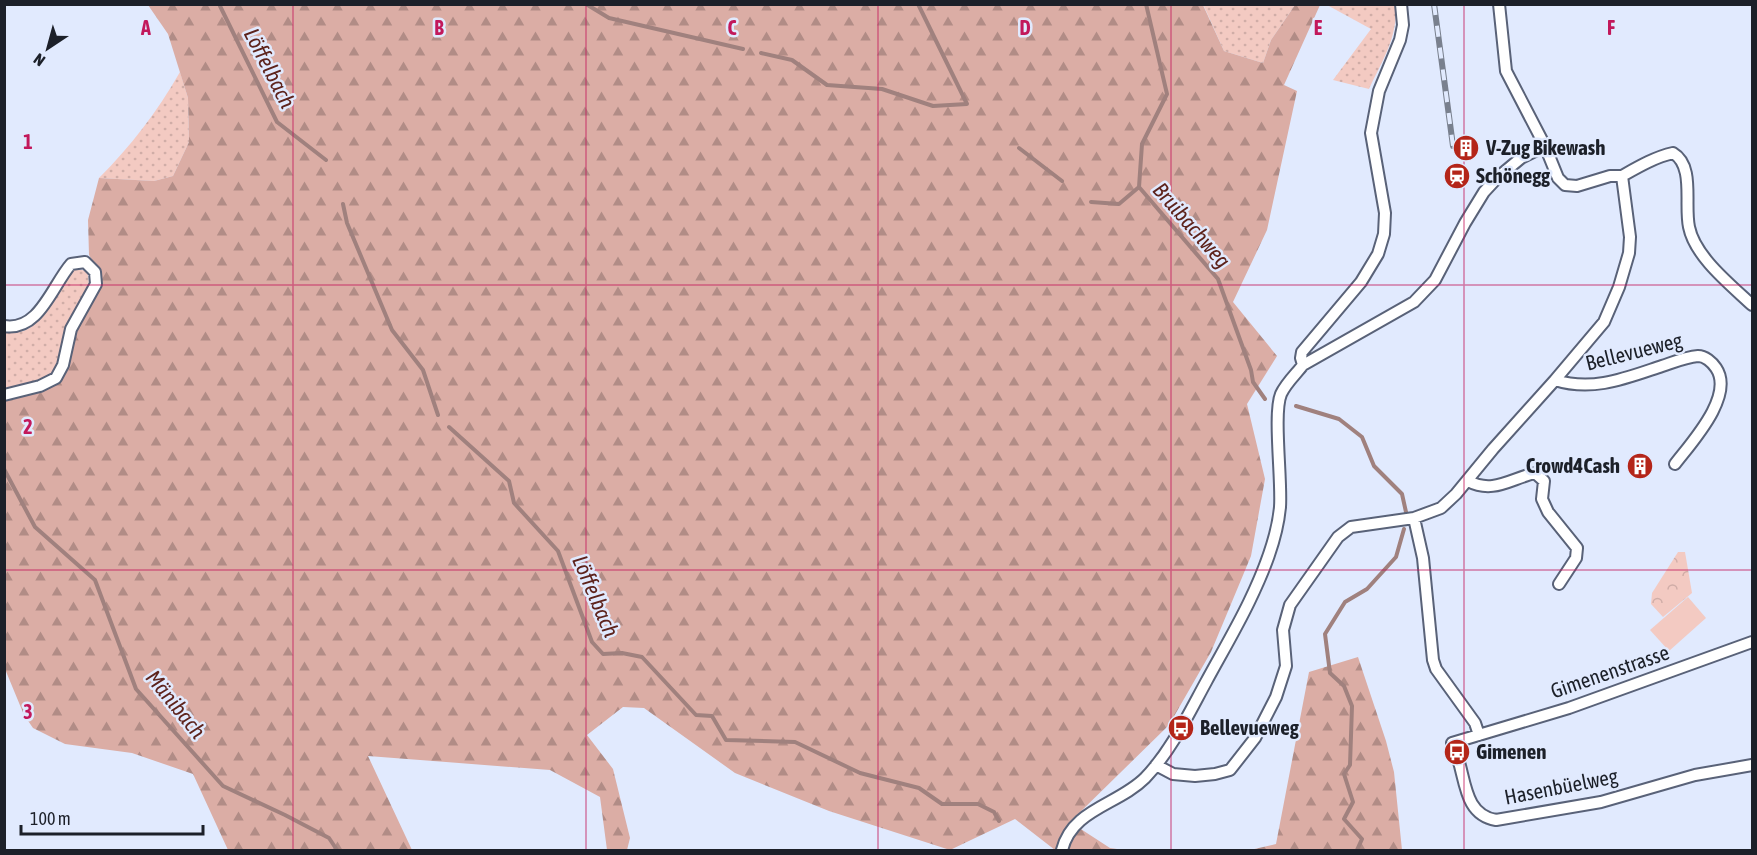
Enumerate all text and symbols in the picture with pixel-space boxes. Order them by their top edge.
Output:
text: A [140,16,151,39]
text: B [434,16,444,39]
text: C [728,16,737,39]
text: D [1019,16,1031,39]
text: E [1314,16,1323,39]
text: F [1607,16,1615,39]
north arrow [18,18,78,78]
water label: Löffelbach [239,24,301,113]
text: N [30,50,48,70]
text: 1 [23,130,33,153]
building icon: V-Zug Bikewash [1451,133,1481,163]
place label: V-Zug Bikewash [1485,135,1605,159]
station icon: Schönegg [1442,161,1472,191]
place label: Schönegg [1476,163,1551,187]
water label: Bruibachweg [1148,177,1236,273]
street label: Bellevueweg [1583,327,1685,375]
text: 2 [23,415,33,438]
building icon: Crowd4Cash [1625,451,1655,481]
place label: Crowd4Cash [1526,453,1620,477]
water label: Löffelbach [567,551,625,641]
street label: Gimenenstrasse [1547,640,1672,703]
water label: Mänibach [141,665,212,744]
text: 3 [23,700,33,723]
bus stop icon: Bellevueweg [1166,713,1196,743]
place label: Bellevueweg [1200,715,1300,739]
bus stop icon: Gimenen [1442,737,1472,767]
place label: Gimenen [1476,739,1547,763]
street label: Hasenbüelweg [1502,763,1620,809]
scale bar [21,798,202,836]
text: 100 m [30,808,71,829]

